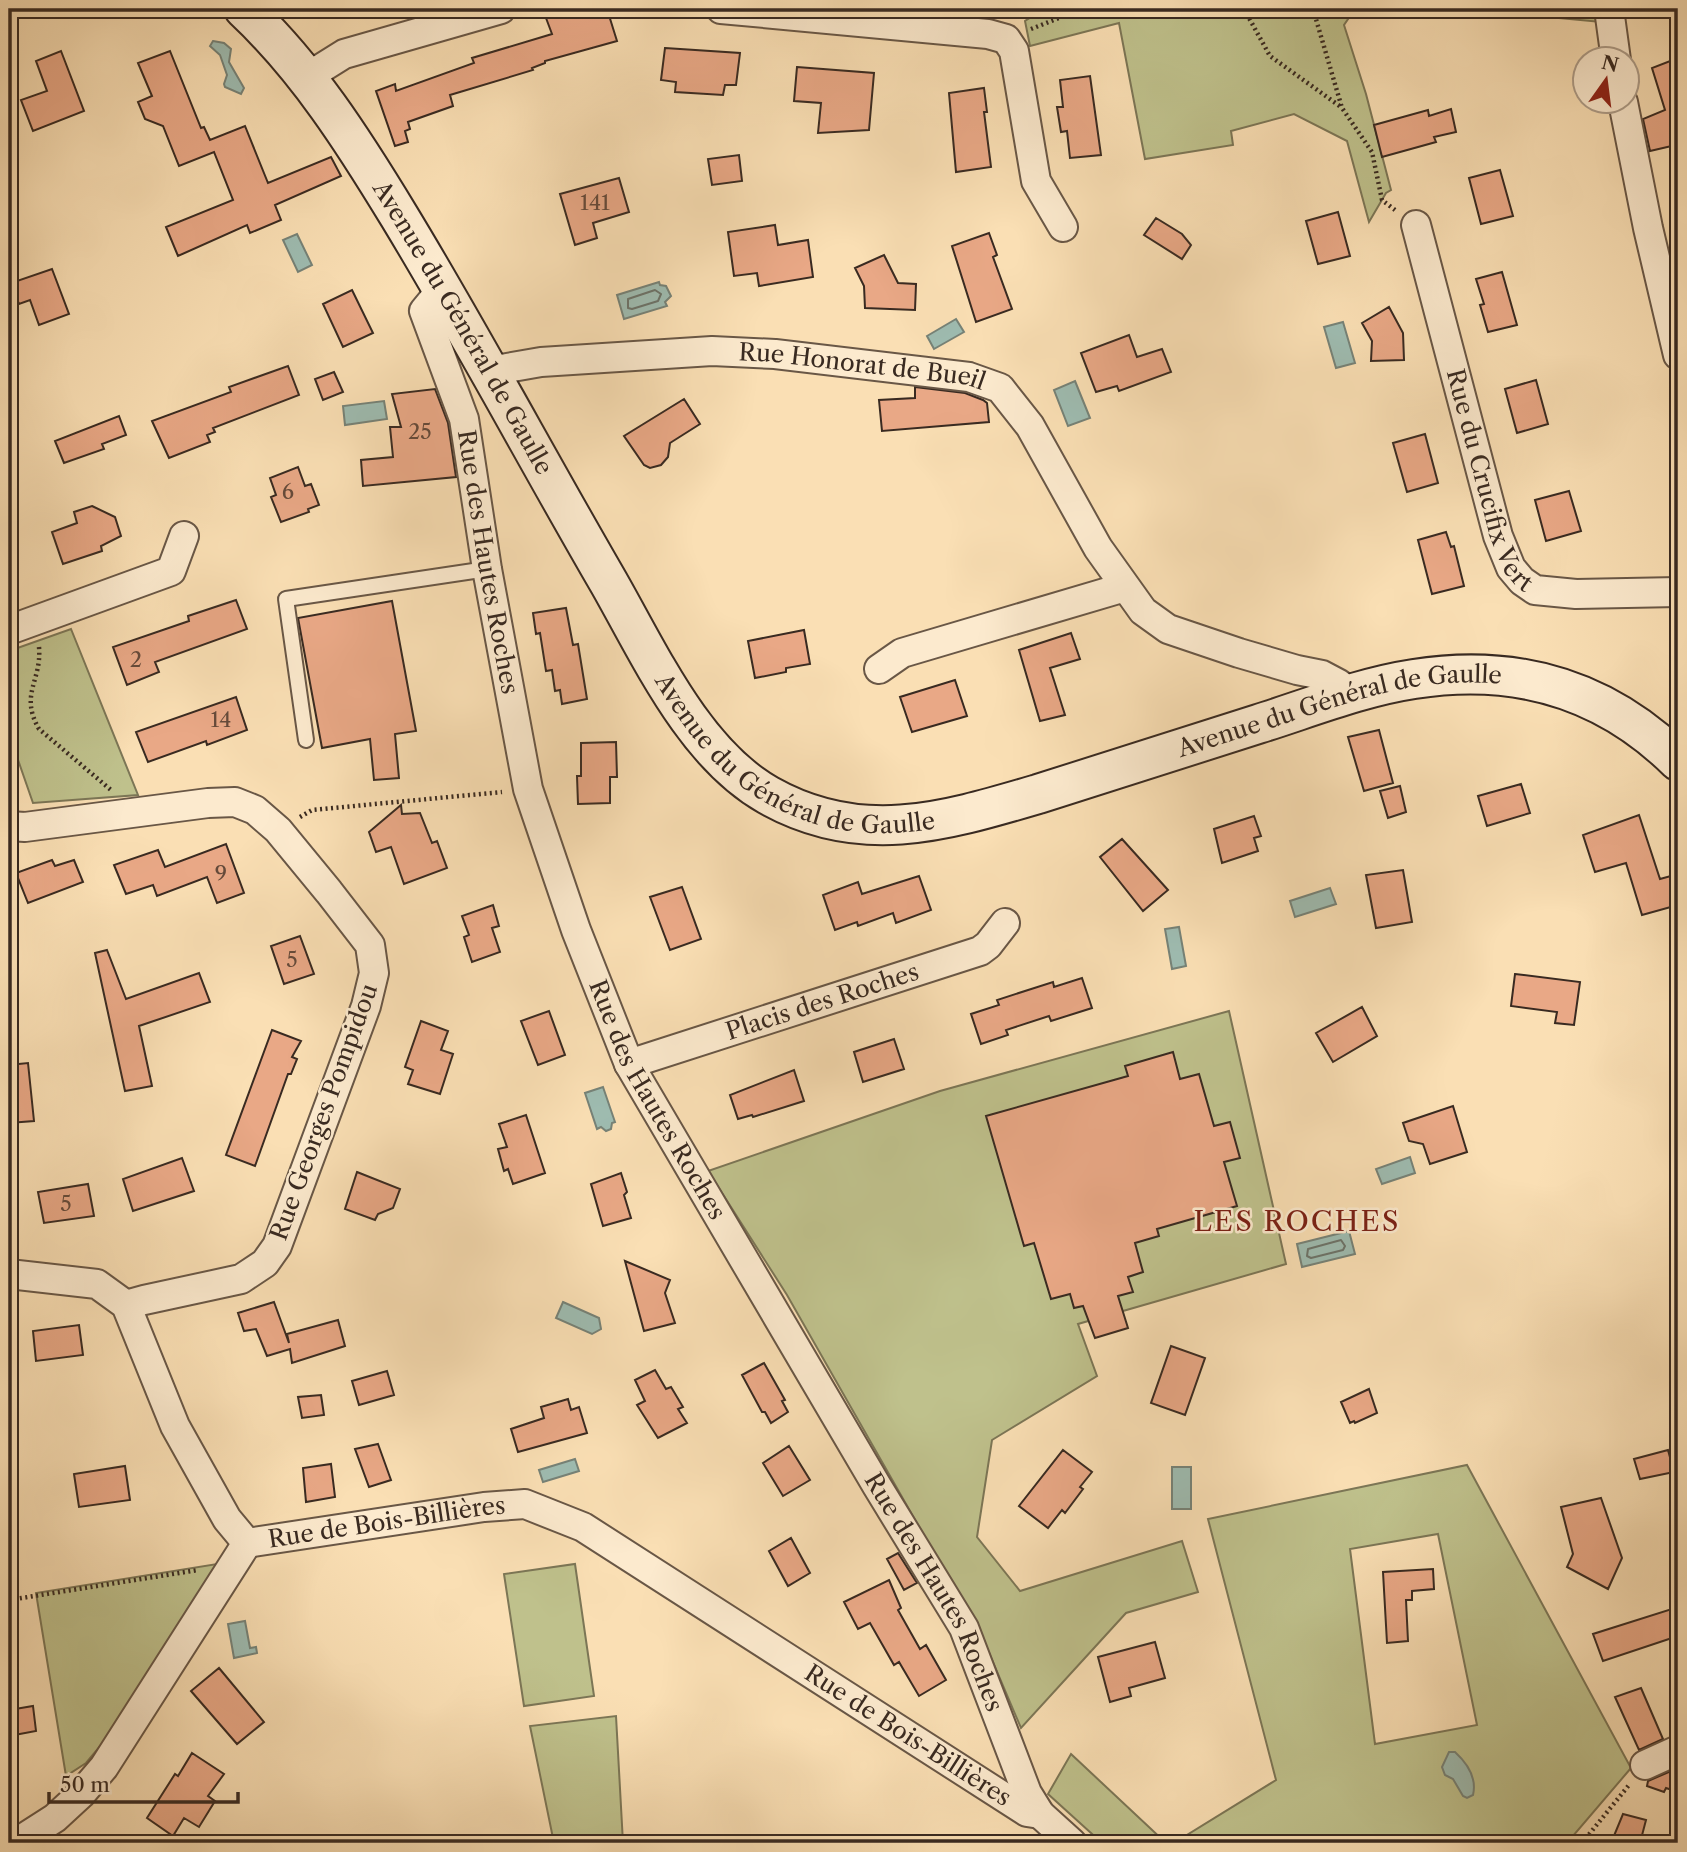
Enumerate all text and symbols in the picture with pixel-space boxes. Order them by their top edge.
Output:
north arrow [1572,46,1642,116]
text: N [1599,51,1621,77]
street label: Avenue du Général de Gaulle [366,174,559,479]
house number: 141 [580,190,610,215]
street label: Rue Honorat de Bueil [738,337,990,396]
street label: Rue du Crucifix Vert [1441,366,1539,598]
house number: 25 [408,419,432,444]
street label: Rue des Hautes Roches [452,428,525,696]
house number: 6 [282,479,294,504]
house number: 2 [130,647,142,672]
street label: Avenue du Général de Gaulle [1173,659,1503,763]
street label: Avenue du Général de Gaulle [649,667,937,839]
house number: 14 [211,707,231,732]
house number: 9 [215,861,227,886]
house number: 5 [286,947,298,972]
street label: Placis des Roches [722,957,922,1046]
street label: Rue des Hautes Roches [583,975,732,1225]
street label: Rue Georges Pompidou [264,979,384,1244]
house number: 5 [60,1191,72,1216]
district label: LES ROCHES [1194,1204,1400,1238]
street label: Rue des Hautes Roches [858,1467,1009,1715]
street label: Rue de Bois-Billières [266,1490,506,1554]
street label: Rue de Bois-Billières [800,1658,1017,1812]
scale bar [49,1761,238,1805]
text: 50 m [60,1772,110,1797]

